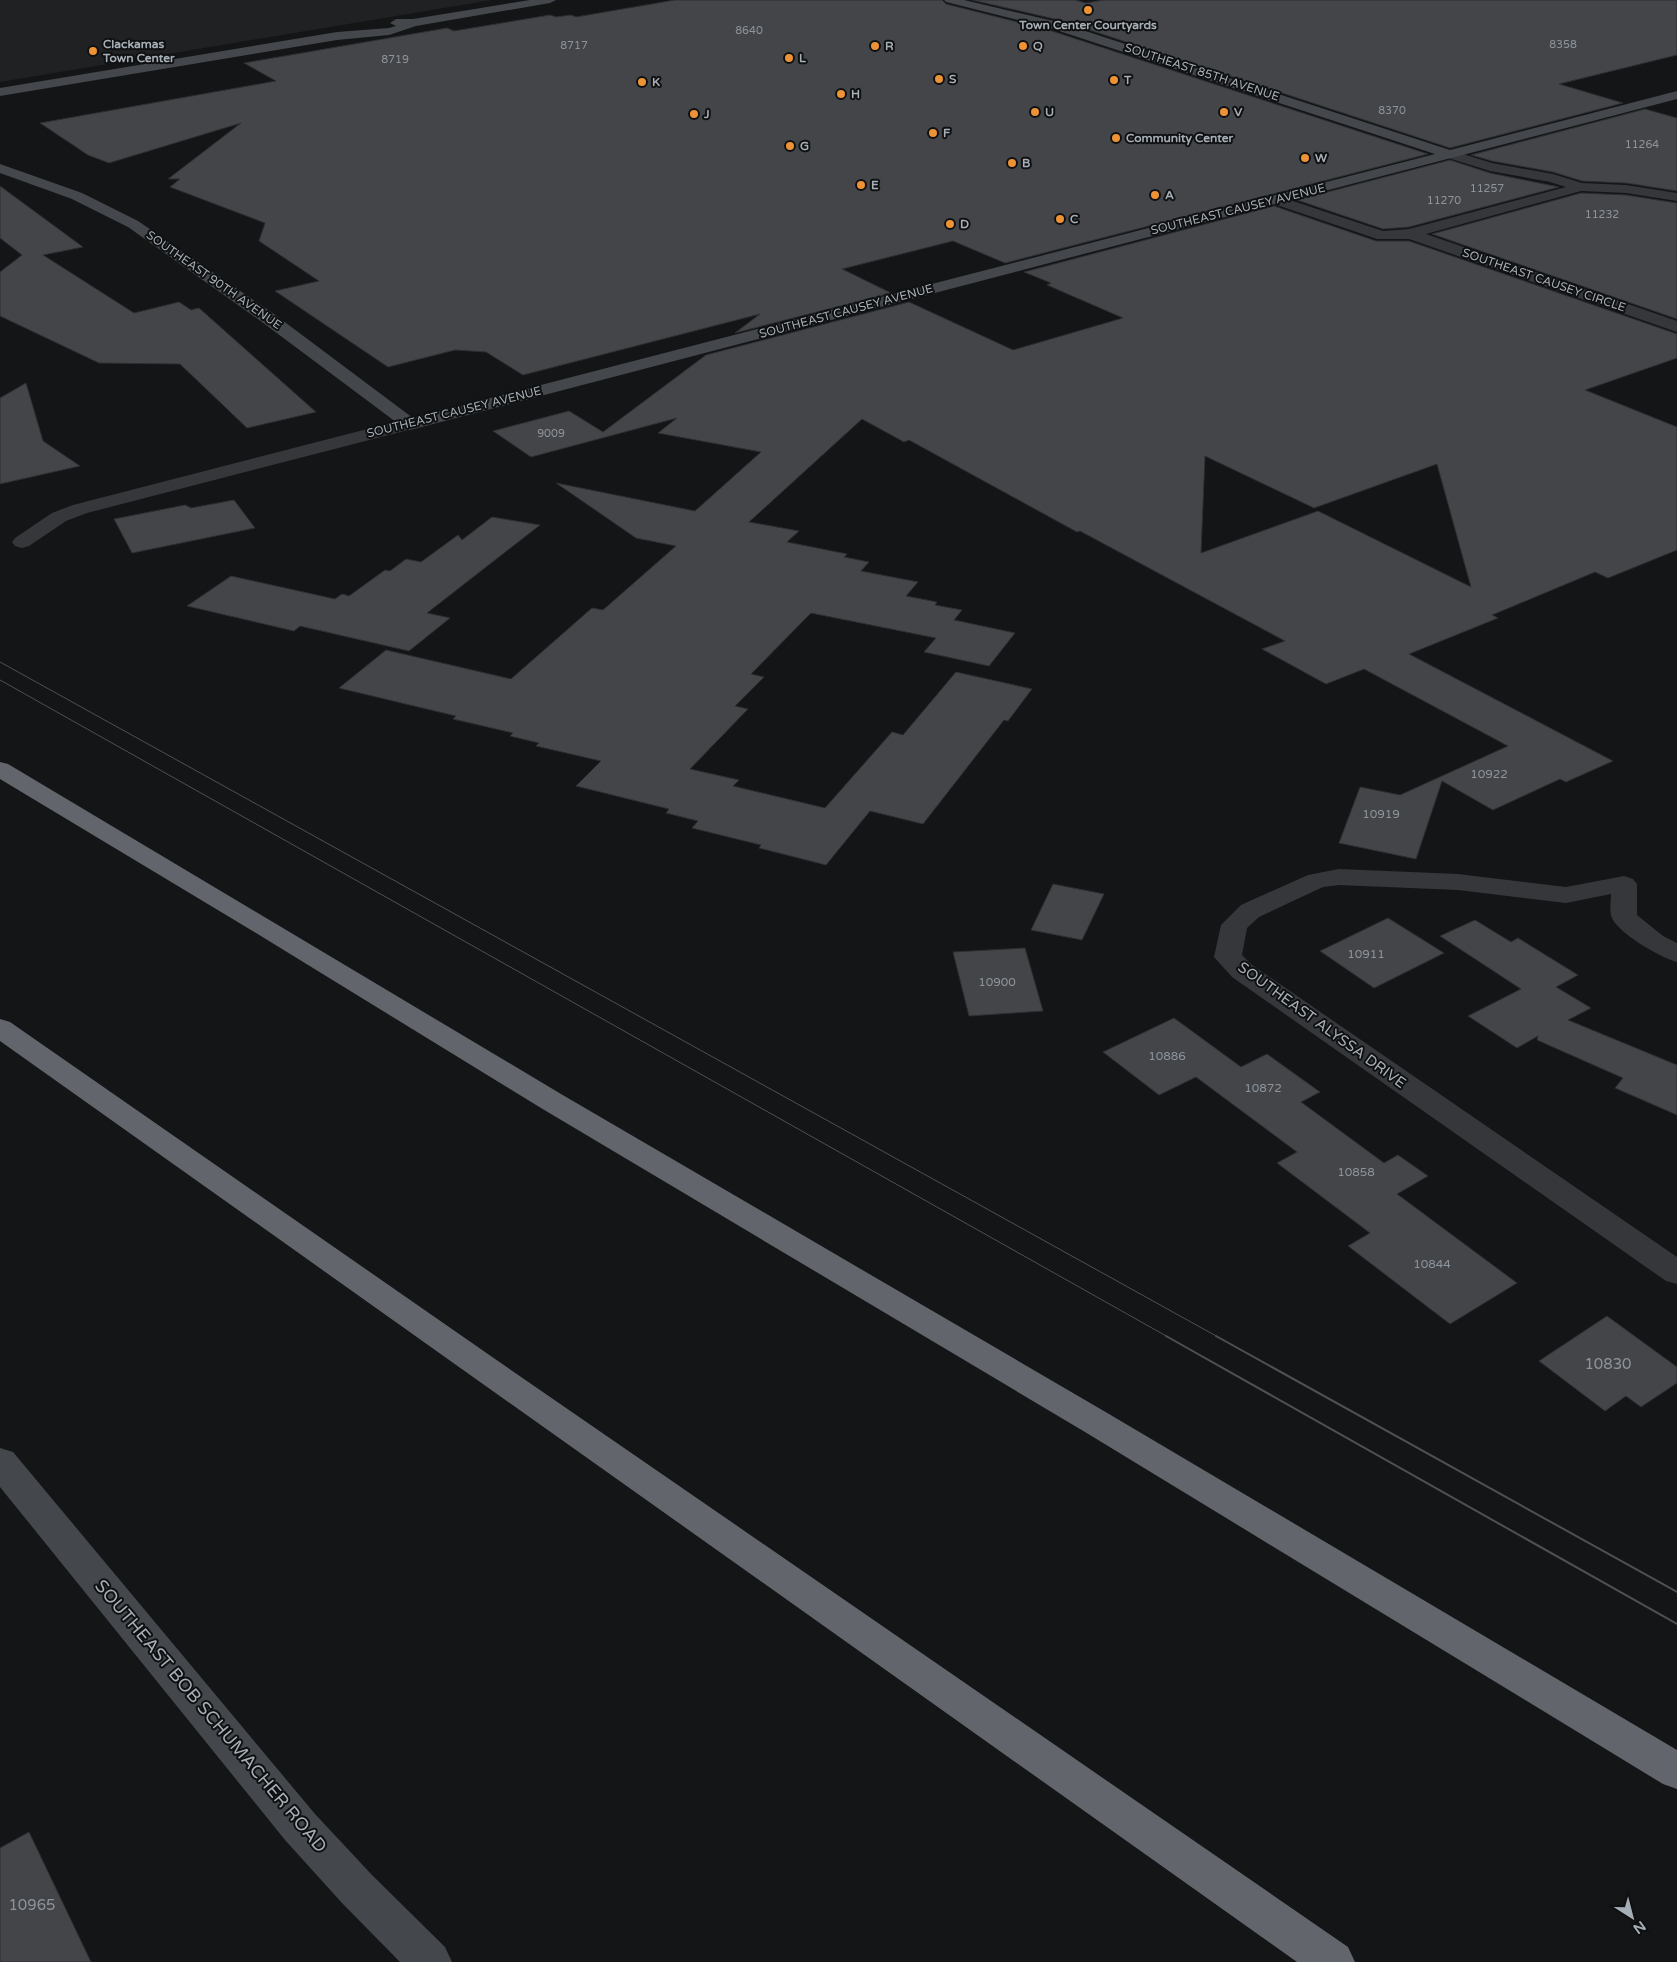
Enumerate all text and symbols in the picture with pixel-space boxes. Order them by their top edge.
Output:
marker: Town Center Courtyards [1082,4,1094,16]
place label: Town Center Courtyards [1018,18,1157,33]
house number: 8640 [735,24,763,37]
place label: Clackamas Town Center [102,37,175,65]
house number: 8358 [1549,38,1577,51]
house number: 8717 [560,39,588,52]
place label: R [885,39,894,53]
place label: Q [1033,39,1043,53]
marker: R [869,40,881,52]
marker: Q [1017,40,1029,52]
street label: SOUTHEAST 85TH AVENUE [1123,40,1281,104]
marker: Clackamas Town Center [87,45,99,57]
place label: L [799,51,806,65]
marker: L [783,52,795,64]
house number: 8719 [381,53,409,66]
place label: S [949,72,957,86]
marker: S [933,73,945,85]
place label: T [1124,73,1131,87]
marker: T [1108,74,1120,86]
place label: K [652,75,660,89]
marker: K [636,76,648,88]
place label: H [851,87,860,101]
marker: H [835,88,847,100]
house number: 8370 [1378,104,1406,117]
place label: U [1045,105,1054,119]
place label: V [1234,105,1243,119]
marker: U [1029,106,1041,118]
marker: V [1218,106,1230,118]
place label: J [703,107,710,121]
marker: J [688,108,700,120]
place label: F [943,126,951,140]
marker: F [927,127,939,139]
place label: Community Center [1126,131,1234,146]
marker: Community Center [1110,132,1122,144]
house number: 11264 [1625,138,1659,151]
place label: G [800,139,809,153]
marker: G [784,140,796,152]
place label: W [1315,151,1328,165]
marker: W [1299,152,1311,164]
place label: B [1022,156,1030,170]
marker: B [1006,157,1018,169]
place label: E [871,178,879,192]
marker: E [855,179,867,191]
street label: SOUTHEAST CAUSEY AVENUE [1149,180,1327,237]
house number: 11257 [1470,182,1504,195]
place label: A [1165,188,1174,202]
marker: A [1149,189,1161,201]
house number: 11270 [1427,194,1461,207]
house number: 11232 [1585,208,1619,221]
place label: C [1070,212,1079,226]
marker: C [1054,213,1066,225]
place label: D [960,217,969,231]
marker: D [944,218,956,230]
street label: SOUTHEAST 90TH AVENUE [144,228,285,332]
street label: SOUTHEAST CAUSEY CIRCLE [1461,245,1628,315]
street label: SOUTHEAST CAUSEY AVENUE [758,281,935,341]
street label: SOUTHEAST CAUSEY AVENUE [365,383,543,440]
house number: 9009 [537,427,565,440]
house number: 10922 [1470,767,1508,781]
house number: 10919 [1362,807,1400,821]
house number: 10911 [1347,947,1385,961]
street label: SOUTHEAST ALYSSA DRIVE [1234,958,1410,1092]
house number: 10900 [978,975,1016,989]
house number: 10886 [1148,1049,1186,1063]
house number: 10872 [1244,1081,1282,1095]
house number: 10858 [1337,1165,1375,1179]
house number: 10844 [1413,1257,1451,1271]
house number: 10830 [1584,1355,1632,1373]
street label: SOUTHEAST BOB SCHUMACHER ROAD [90,1575,332,1857]
north arrow [1607,1892,1657,1942]
house number: 10965 [8,1896,56,1914]
text: N [1630,1917,1649,1937]

